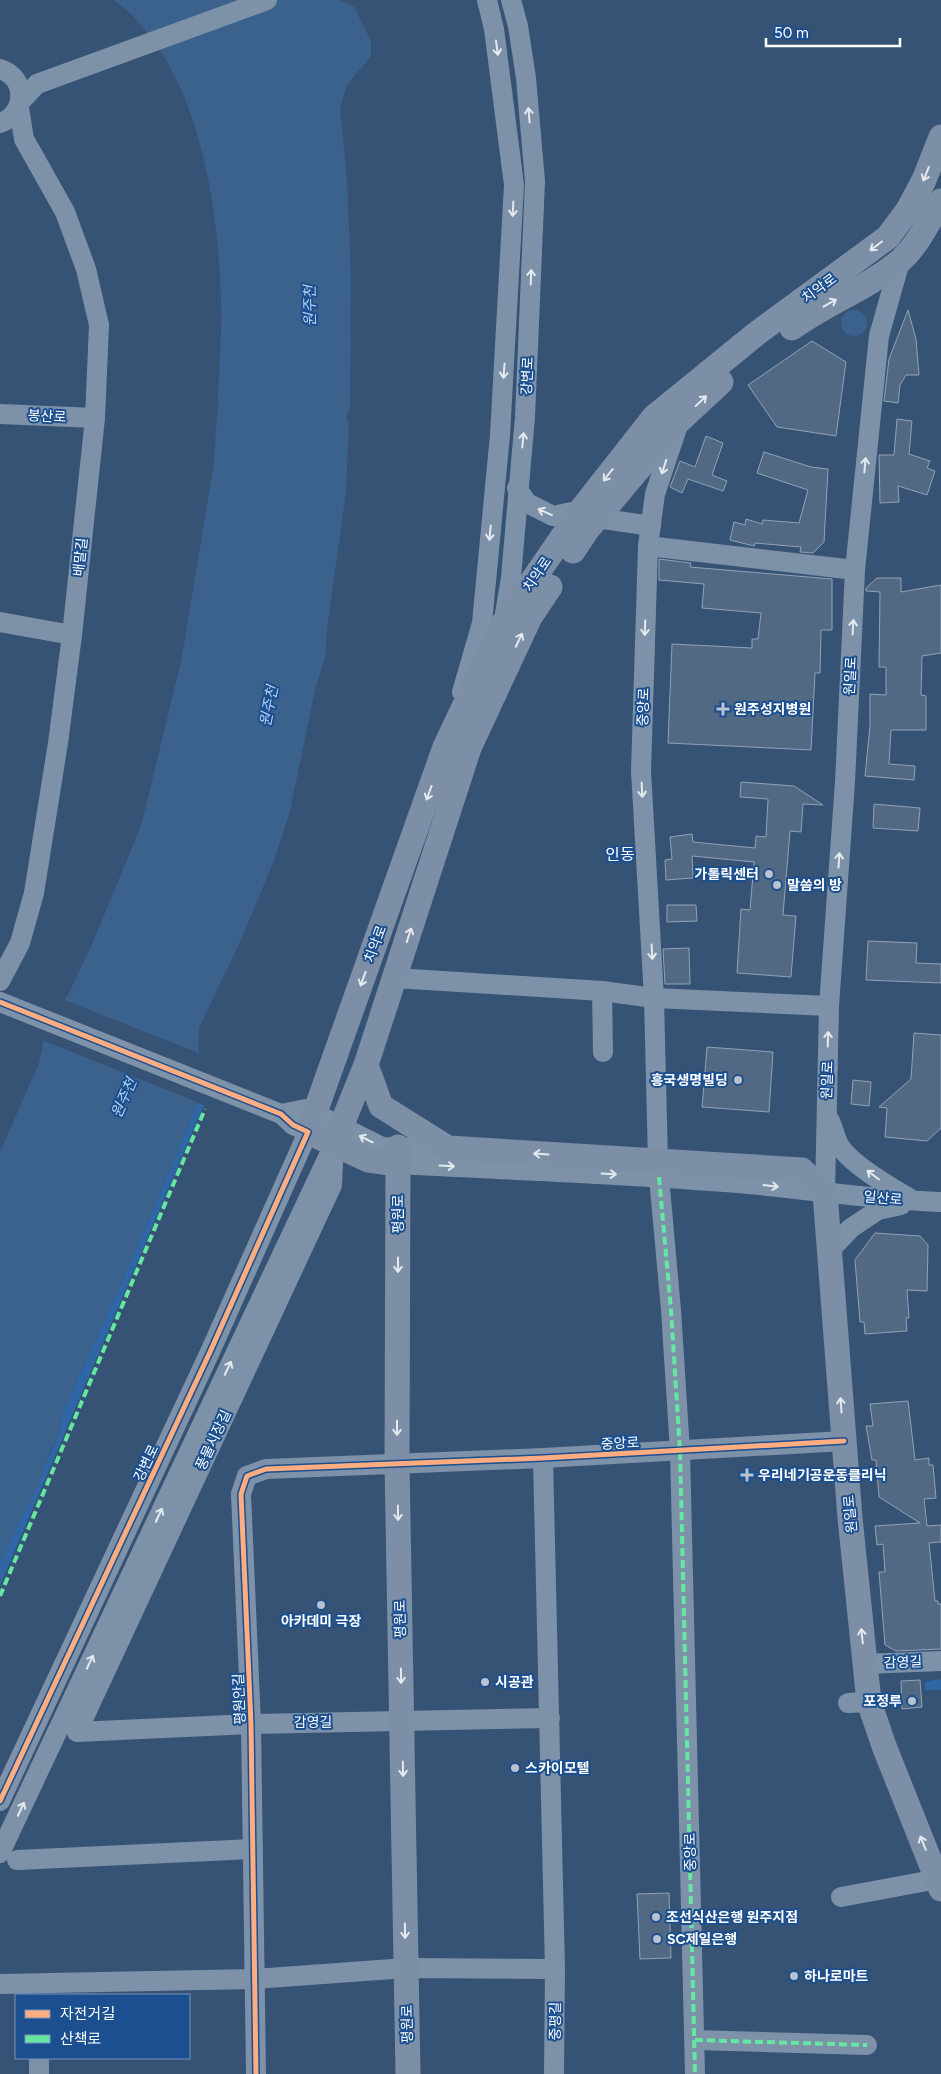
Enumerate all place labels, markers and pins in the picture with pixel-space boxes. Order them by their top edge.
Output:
place label: 원주성지병원 [734,701,811,718]
marker: 원주성지병원 [716,702,730,716]
place label: 가톨릭센터 [695,866,759,883]
marker: 가톨릭센터 [763,868,775,880]
place label: 말씀의 방 [787,877,842,894]
marker: 말씀의 방 [771,879,783,891]
place label: 흥국생명빌딩 [651,1072,728,1089]
marker: 흥국생명빌딩 [732,1074,744,1086]
place label: 우리네기공운동클리닉 [758,1467,887,1484]
marker: 우리네기공운동클리닉 [740,1468,754,1482]
marker: 아카데미 극장 [315,1599,327,1611]
place label: 아카데미 극장 [281,1613,361,1630]
place label: 시공관 [495,1674,534,1691]
marker: 시공관 [479,1676,491,1688]
place label: 포정루 [863,1693,902,1710]
marker: 포정루 [906,1695,918,1707]
place label: 스카이모텔 [525,1760,590,1777]
marker: 스카이모텔 [509,1762,521,1774]
place label: 조선식산은행 원주지점 [666,1909,798,1926]
marker: 조선식산은행 원주지점 [650,1911,662,1923]
place label: SC제일은행 [667,1931,737,1948]
marker: SC제일은행 [651,1933,663,1945]
place label: 하나로마트 [804,1968,869,1985]
marker: 하나로마트 [788,1970,800,1982]

